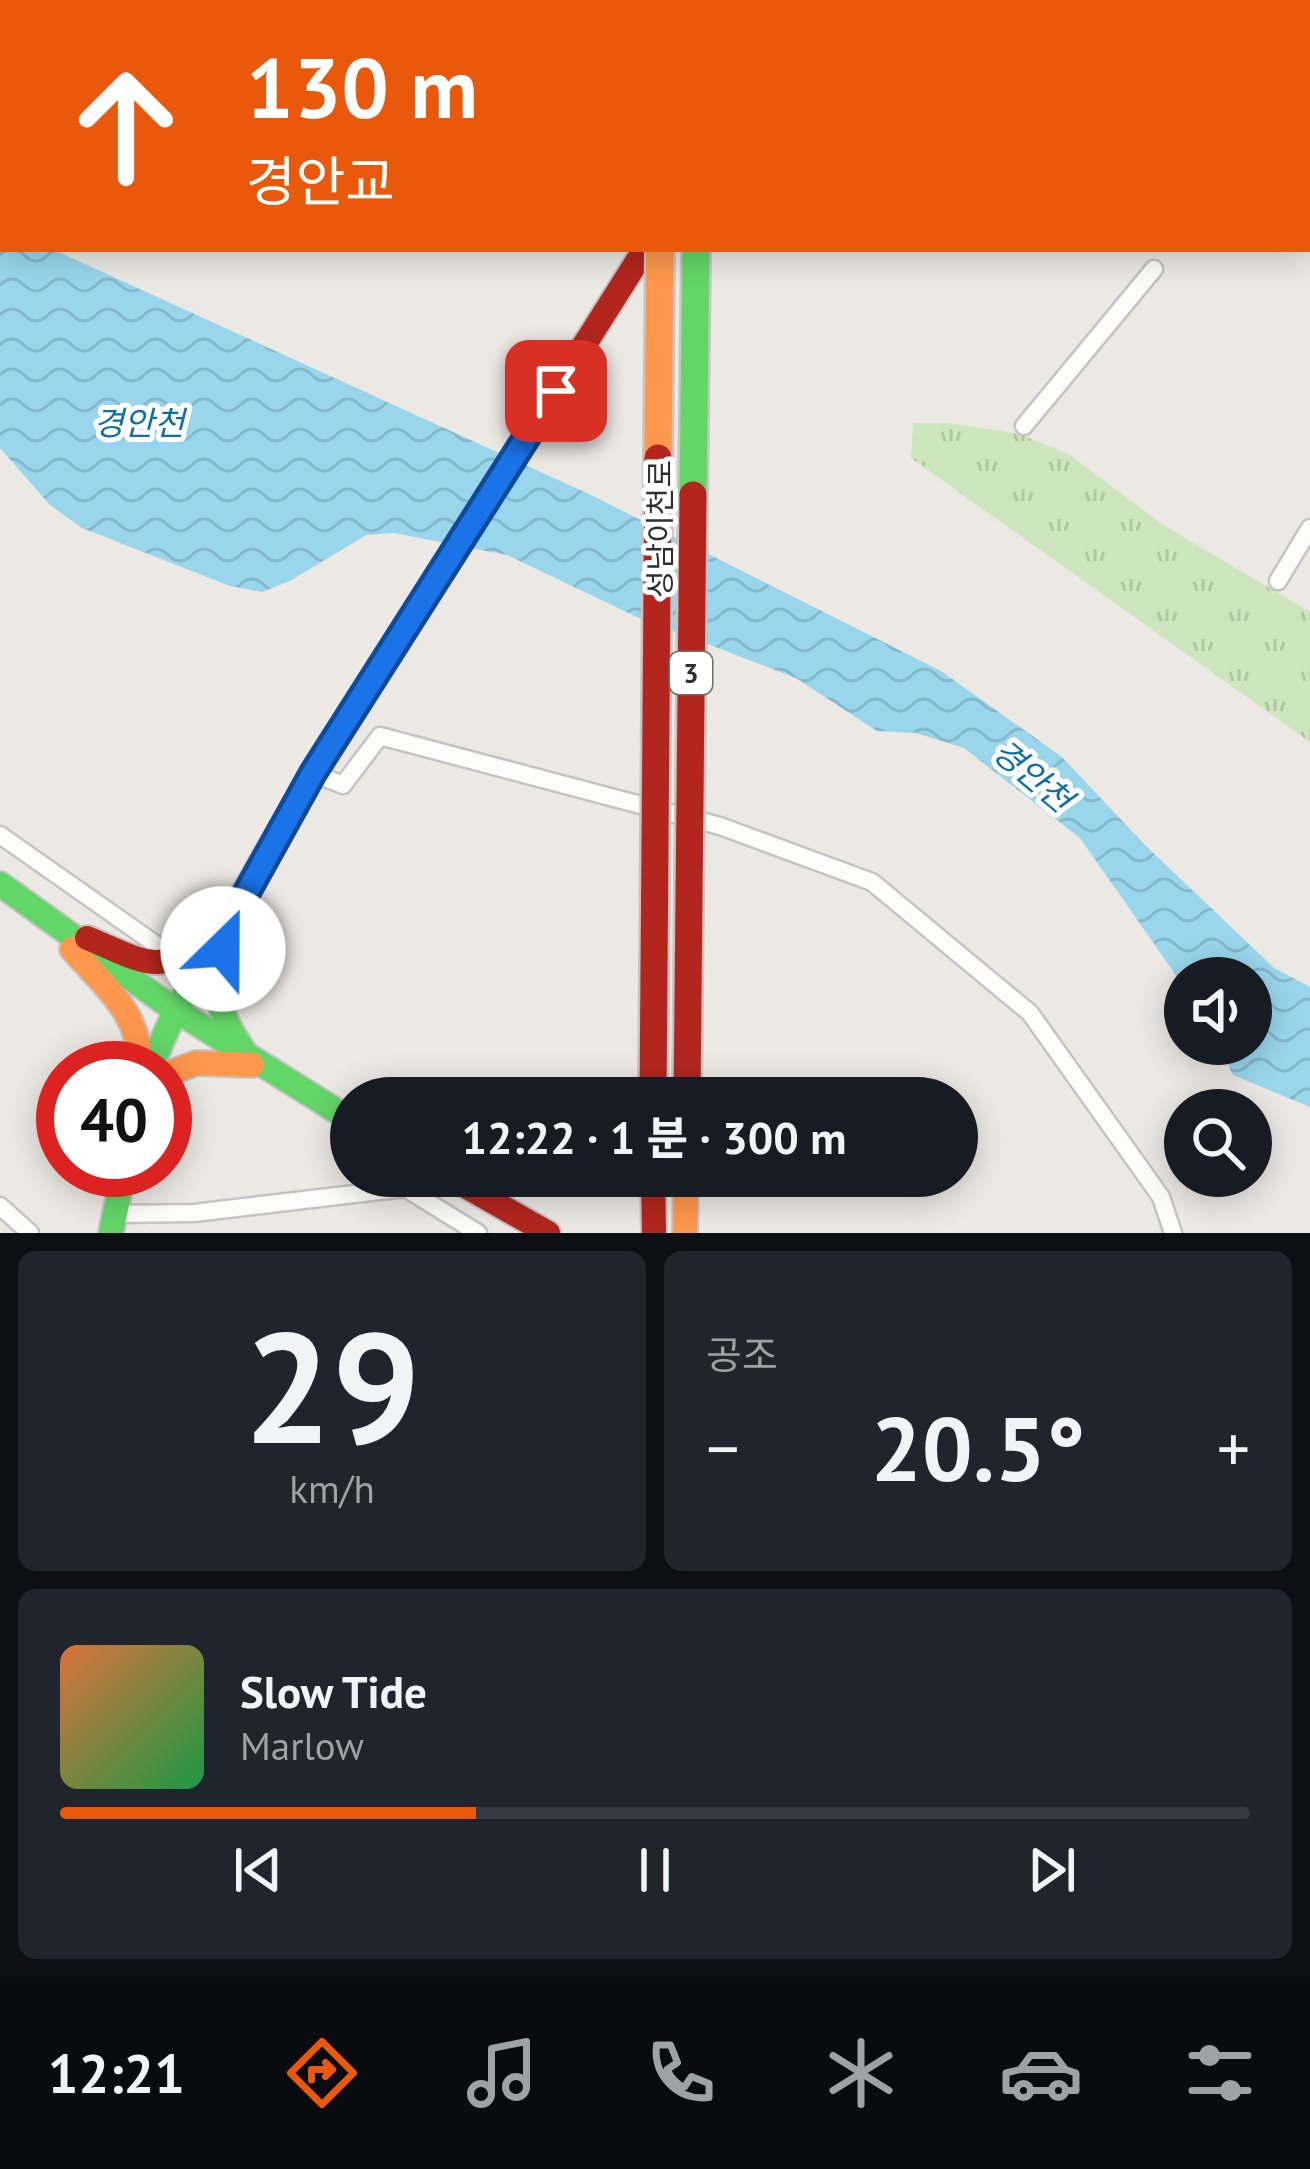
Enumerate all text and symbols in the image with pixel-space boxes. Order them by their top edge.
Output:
text: 130 m [246,32,478,141]
icon: ahead [48,48,204,204]
text: 경안교 [246,146,395,216]
pin [505,340,607,442]
icon: arrive [523,358,589,424]
water label: 경안천 [93,401,188,444]
street label: 성남이천로 [640,460,679,598]
road number: 3 [670,652,712,694]
water label: 경안천 [984,729,1084,823]
position arrow [160,886,286,1012]
map controls [1164,957,1272,1197]
button: sound [1164,957,1272,1065]
speed limit sign: 40 [36,1041,192,1197]
button: search [1164,1089,1272,1197]
text: 12:22 · 1 분 · 300 m [462,1108,846,1166]
text: 29 [244,1284,420,1486]
text: 공조 [706,1329,778,1380]
text: 20.5° [871,1389,1085,1506]
text: − [706,1405,739,1490]
text: + [1217,1405,1250,1490]
text: km/h [289,1463,375,1514]
text: Slow Tide [240,1662,427,1720]
text: Marlow [240,1720,364,1771]
icon: previous [225,1837,291,1903]
icon: pause [622,1837,688,1903]
icon: next [1019,1837,1085,1903]
icon: directions [280,2031,364,2115]
icon: music [460,2031,544,2115]
icon: phone [639,2031,723,2115]
icon: climate [819,2031,903,2115]
icon: car [999,2031,1083,2115]
icon: filters [1178,2031,1262,2115]
text: 12:21 [48,2038,185,2108]

